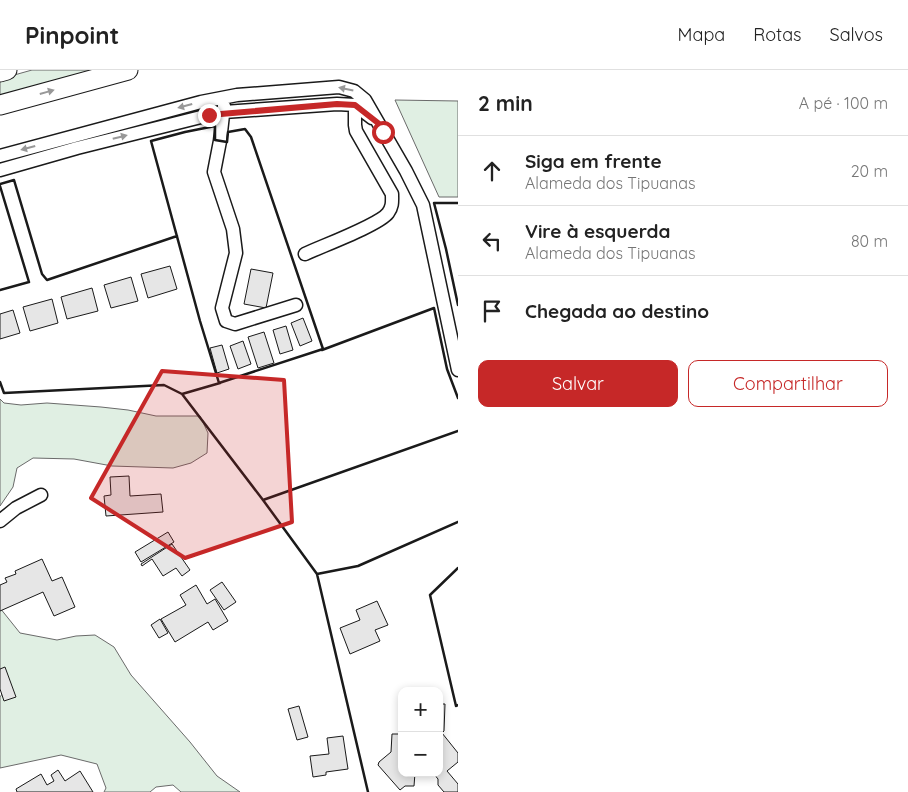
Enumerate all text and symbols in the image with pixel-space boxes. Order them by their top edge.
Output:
text: Pinpoint [25,20,119,50]
text: Mapa [678,23,725,46]
text: Rotas [753,23,802,46]
text: Salvos [830,23,883,46]
one-way arrow [338,85,353,93]
one-way arrow [39,87,54,95]
text: 2 min [478,90,533,116]
text: A pé · 100 m [799,93,888,113]
one-way arrow [178,102,193,110]
route end [198,104,221,127]
route start [372,121,395,144]
one-way arrow [113,133,128,141]
one-way arrow [21,144,36,152]
text: Siga em frente [525,149,662,173]
icon: ahead [478,157,506,185]
text: 20 m [851,161,888,181]
text: Alameda dos Tipuanas [525,173,695,193]
text: Vire à esquerda [525,219,670,243]
icon: left [478,227,506,255]
text: 80 m [851,231,888,251]
text: Alameda dos Tipuanas [525,243,695,263]
icon: arrive [478,297,506,325]
text: Chegada ao destino [525,299,709,323]
button: Salvar [478,360,678,407]
button: Compartilhar [688,360,888,407]
map controls [398,687,443,777]
button: + [398,687,443,732]
button: − [398,732,443,777]

